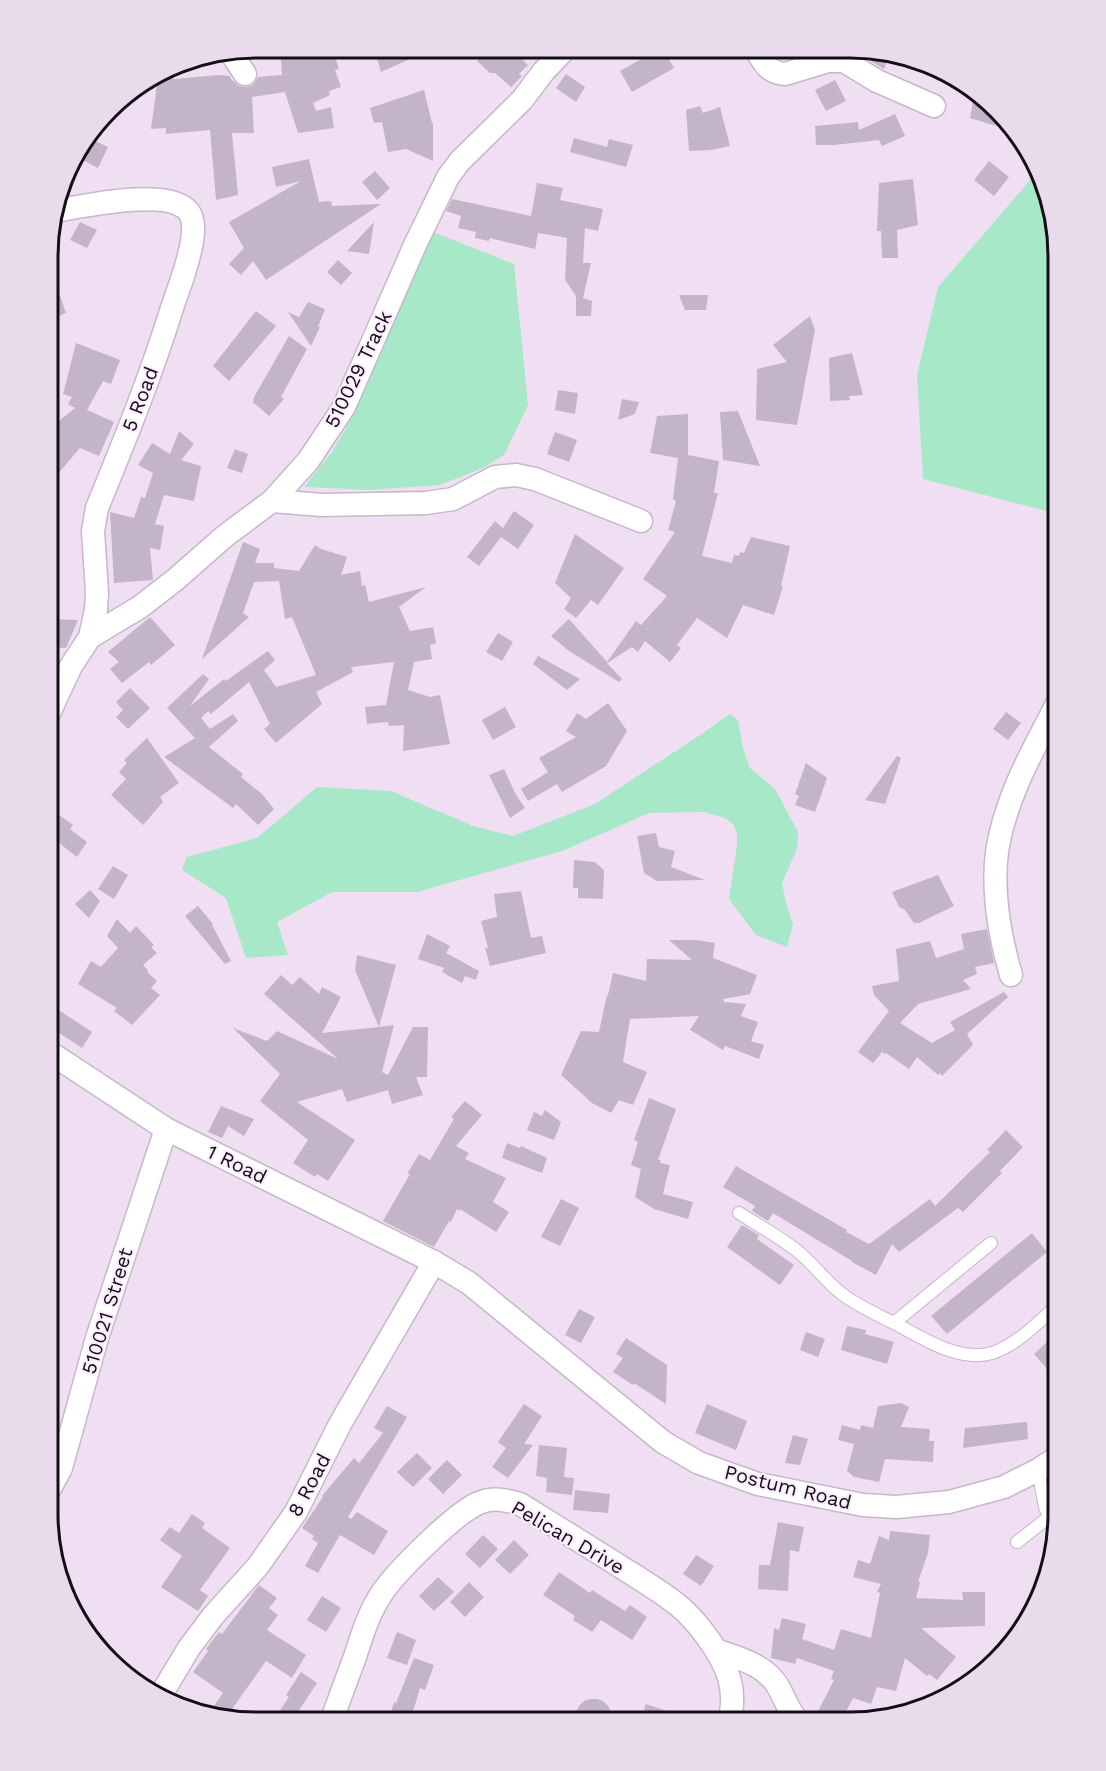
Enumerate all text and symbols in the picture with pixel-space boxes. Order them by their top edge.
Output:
street label: 510029 Track [319,307,397,431]
street label: 5 Road [117,363,163,435]
street label: 1 Road [203,1139,271,1189]
street label: 510021 Street [76,1244,138,1377]
street label: 8 Road [282,1449,336,1521]
street label: Postum Road [722,1460,854,1514]
street label: Pelican Drive [507,1495,629,1579]

